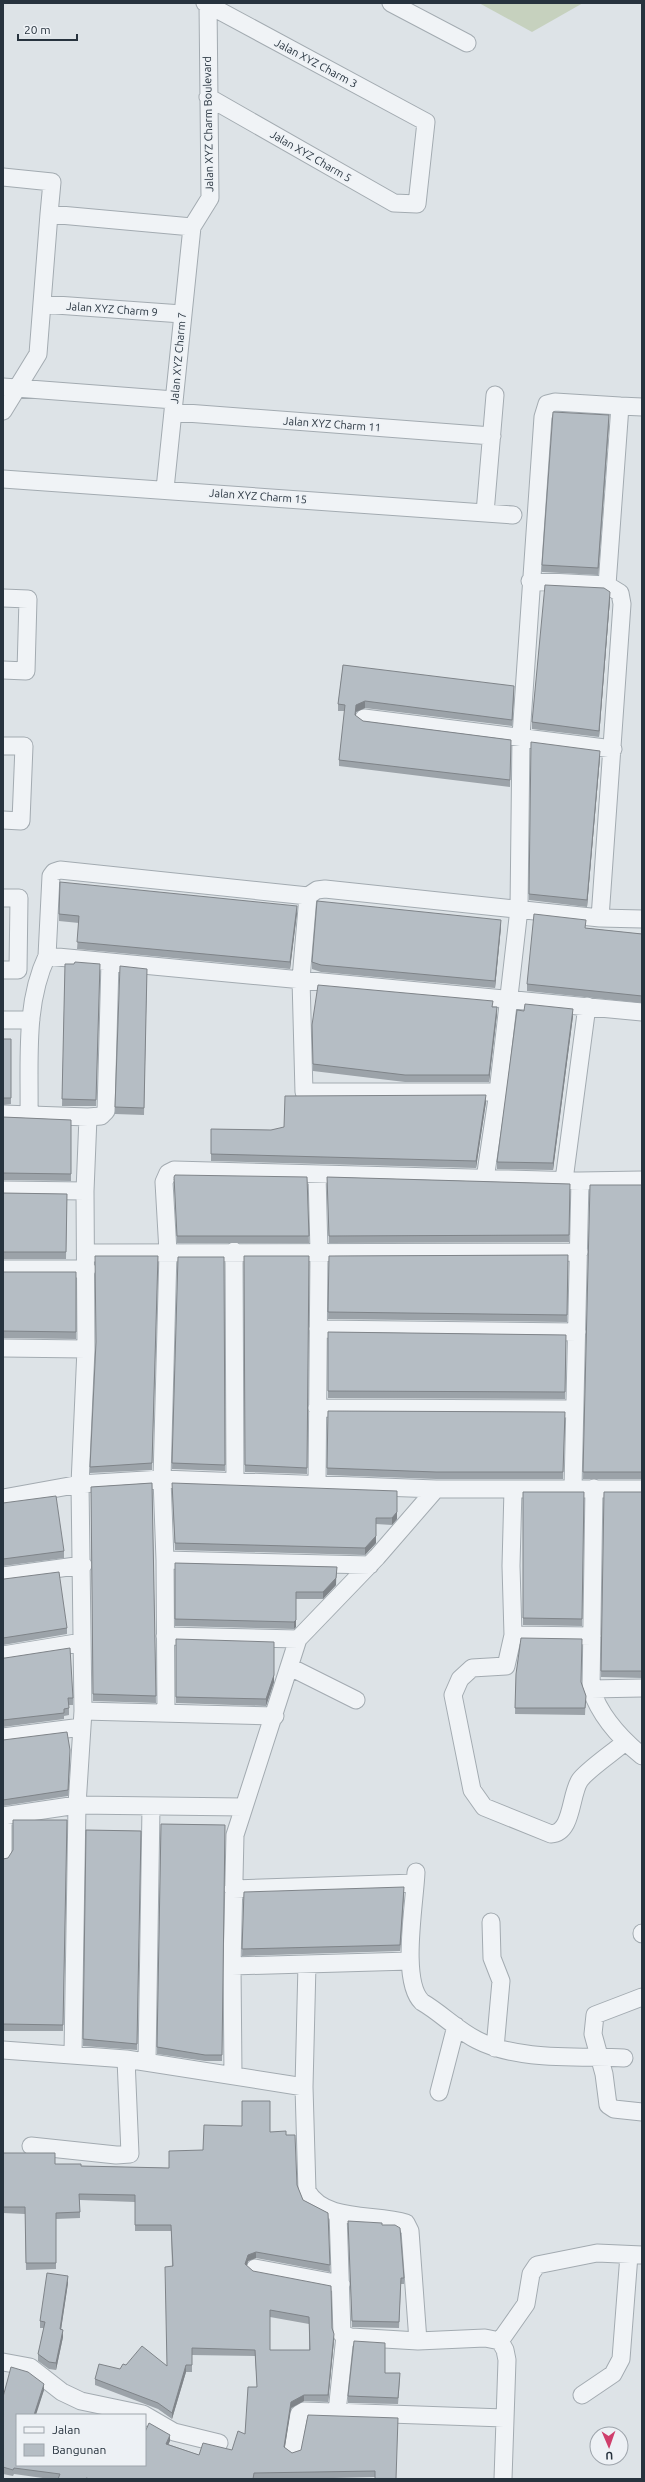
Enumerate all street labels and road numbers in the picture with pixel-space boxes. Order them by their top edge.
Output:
street label: Jalan XYZ Charm 3 [273,36,359,90]
street label: Jalan XYZ Charm Boulevard [201,56,215,192]
street label: Jalan XYZ Charm 5 [268,128,354,184]
street label: Jalan XYZ Charm 9 [66,300,158,318]
street label: Jalan XYZ Charm 7 [168,312,188,404]
street label: Jalan XYZ Charm 11 [283,415,381,433]
street label: Jalan XYZ Charm 15 [209,487,307,505]

